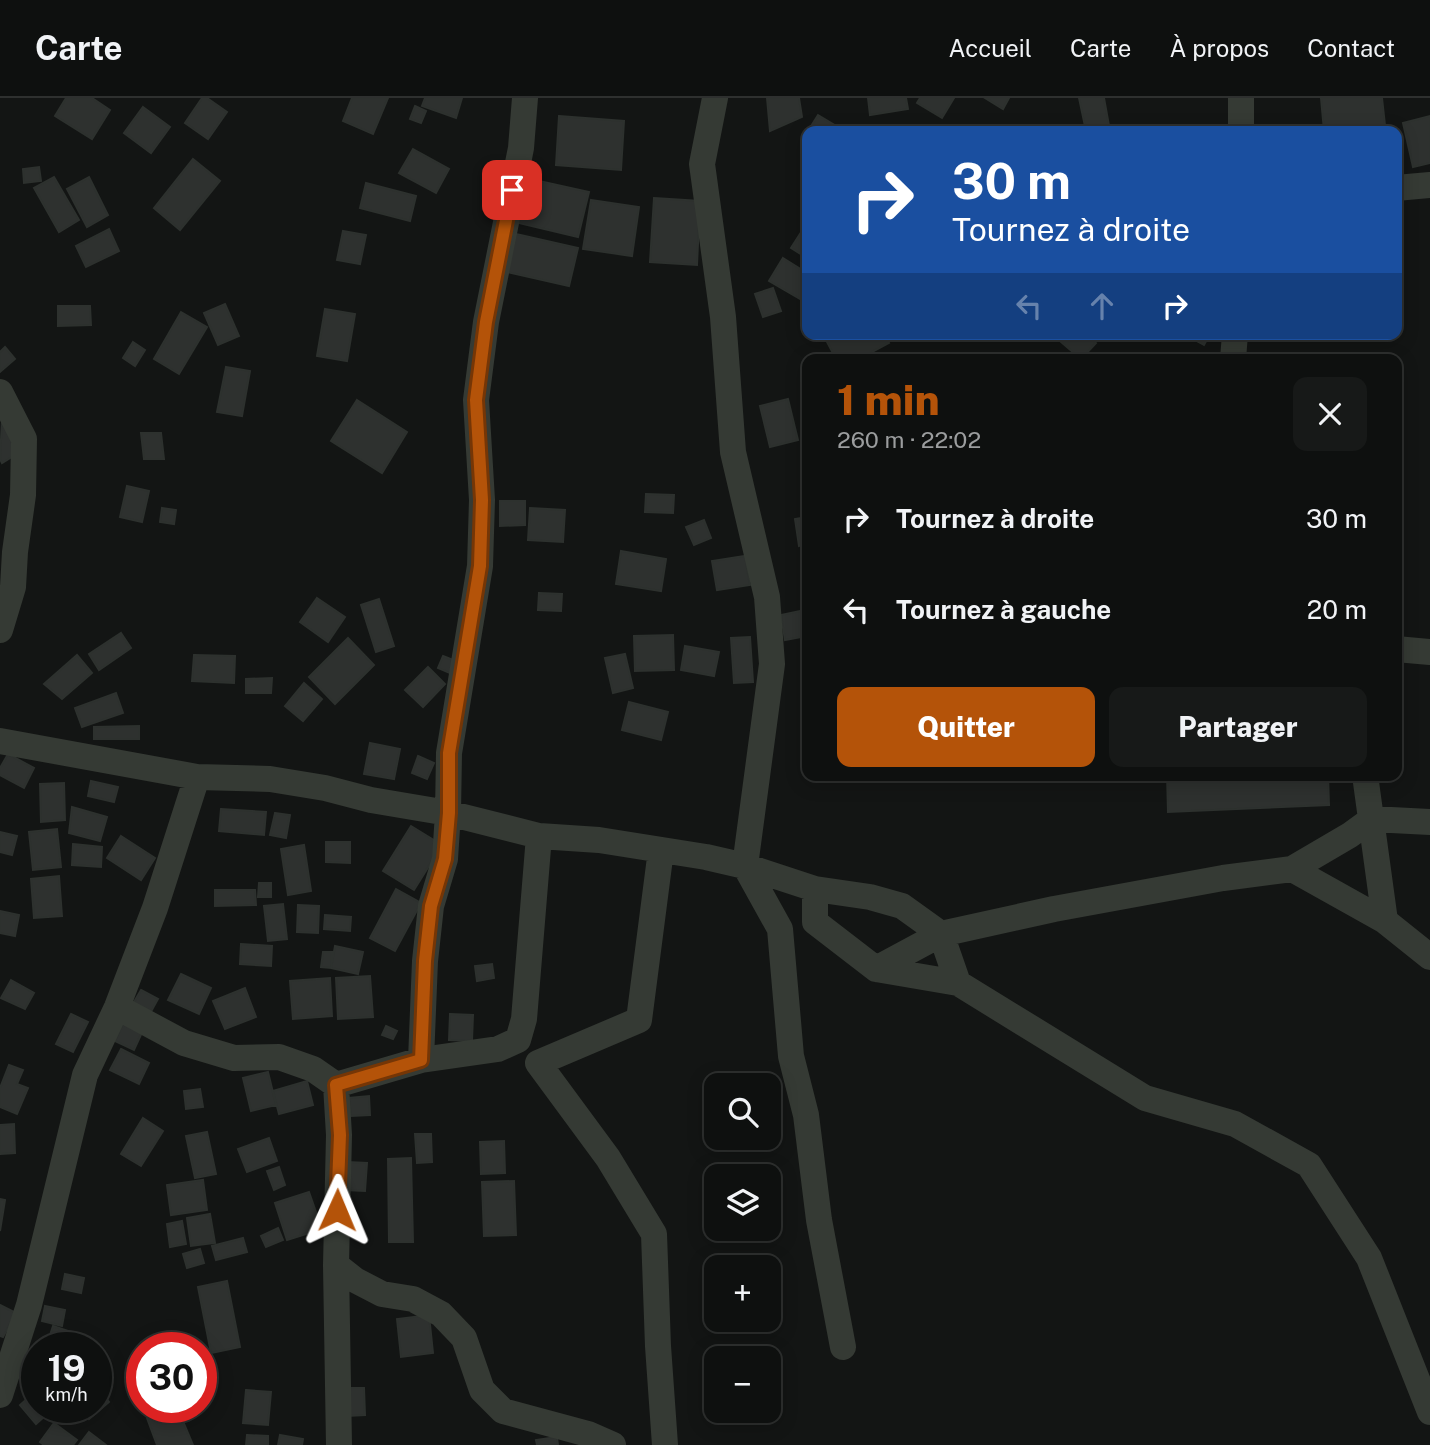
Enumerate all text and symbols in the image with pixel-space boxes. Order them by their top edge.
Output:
text: Carte [35,29,123,67]
text: Accueil [949,34,1032,62]
text: Carte [1070,34,1131,62]
text: À propos [1169,34,1269,62]
text: Contact [1307,34,1395,62]
text: 30 m [952,152,1071,210]
icon: right [837,154,928,245]
pin [482,160,542,220]
icon: arrive [493,171,531,209]
text: Tournez à droite [952,211,1190,248]
icon: left [1010,287,1048,325]
icon: ahead [1083,287,1121,325]
icon: right [1156,287,1194,325]
text: 1 min [837,375,940,424]
button: close [1293,377,1367,451]
text: 260 m · 22:02 [837,426,981,453]
icon: right [837,500,875,538]
text: Tournez à droite [896,503,1094,534]
text: 30 m [1306,503,1367,534]
icon: left [837,591,875,629]
text: Tournez à gauche [896,594,1111,625]
text: 20 m [1307,594,1367,625]
button: Quitter [837,687,1095,767]
button: Partager [1109,687,1367,767]
map controls [704,1073,781,1423]
button: search [704,1073,781,1150]
button: layers [704,1164,781,1241]
position arrow [300,1173,374,1247]
button: + [704,1255,781,1332]
speed limit sign: 30 [126,1332,217,1423]
button: − [704,1346,781,1423]
text: 19 [47,1348,86,1389]
text: km/h [45,1384,88,1405]

